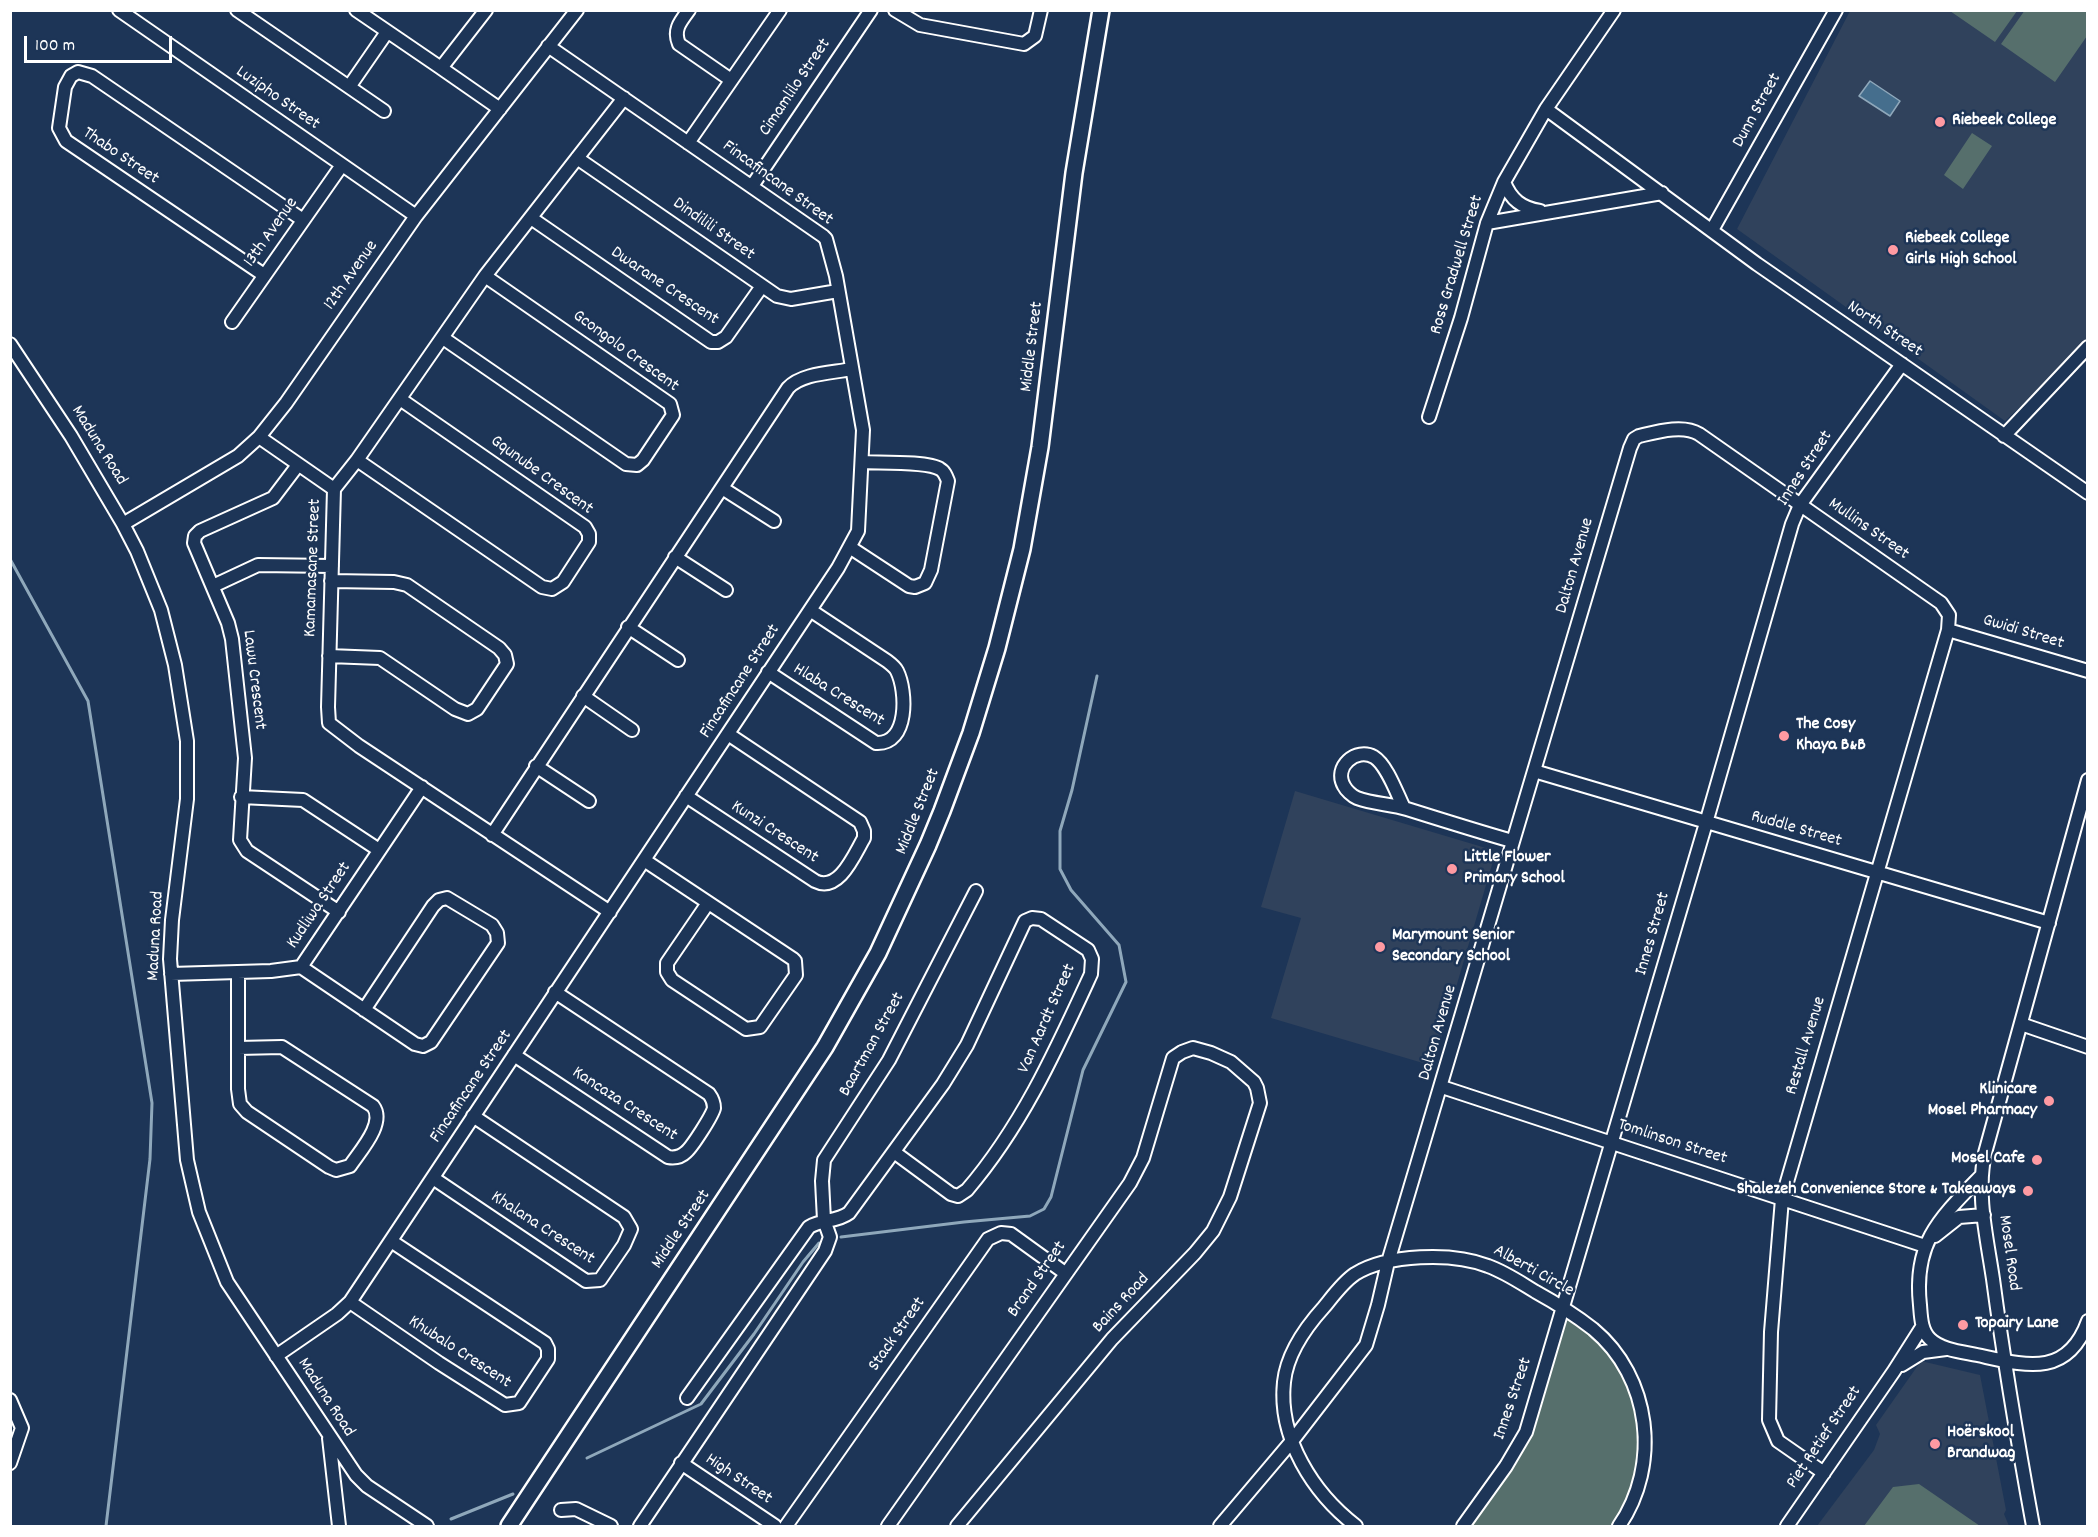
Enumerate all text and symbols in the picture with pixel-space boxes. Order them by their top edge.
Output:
scale bar [27,24,176,62]
text: 100 m [35,34,75,59]
street label: Cimamlilo Street [755,35,837,141]
street label: Luzipho Street [231,62,323,136]
street label: Dunn Street [1729,70,1787,152]
place label: Riebeek College [1952,111,2056,133]
marker: Riebeek College [1933,115,1947,129]
street label: Thabo Street [78,124,162,190]
street label: Fincafincane Street [717,137,837,231]
street label: Ross Gradwell Street [1427,193,1489,337]
street label: 13th Avenue [240,194,304,272]
street label: Dindilili Street [668,194,758,266]
place label: Riebeek College Girls High School [1905,229,2017,272]
street label: 12th Avenue [320,237,384,315]
street label: Dwarane Crescent [606,243,722,331]
marker: Riebeek College Girls High School [1886,243,1900,257]
street label: North Street [1842,297,1926,363]
street label: Middle Street [1017,301,1049,393]
street label: Gcongolo Crescent [568,306,682,398]
street label: Maduna Road [65,402,131,490]
street label: Innes Street [1774,427,1838,511]
street label: Gqunube Crescent [485,431,597,521]
street label: Mullins Street [1823,494,1913,566]
street label: Kamamasane Street [301,498,327,638]
street label: Dalton Avenue [1552,516,1600,616]
street label: Gwidi Street [1980,610,2066,656]
street label: Fincafincane Street [696,621,786,743]
street label: Lawu Crescent [236,629,270,731]
street label: Hlaba Crescent [788,659,888,733]
place label: The Cosy Khaya B&B [1796,715,1866,758]
marker: The Cosy Khaya B&B [1777,729,1791,743]
street label: Middle Street [892,766,946,858]
street label: Kunzi Crescent [726,797,822,869]
street label: Ruddle Street [1748,807,1844,853]
place label: Little Flower Primary School [1464,848,1565,890]
street label: Kudliwa Street [283,859,357,953]
marker: Little Flower Primary School [1445,862,1459,876]
street label: Innes Street [1632,890,1676,978]
street label: Maduna Road [144,891,170,981]
place label: Marymount Senior Secondary School [1392,926,1514,968]
marker: Marymount Senior Secondary School [1373,940,1387,954]
street label: Van Aardt Street [1014,961,1082,1077]
street label: Dalton Avenue [1415,983,1463,1083]
street label: Baartman Street [836,989,910,1101]
street label: Restall Avenue [1782,994,1832,1098]
street label: Fincafincane Street [426,1026,518,1148]
street label: Kancaza Crescent [567,1063,681,1147]
place label: Klinicare Mosel Pharmacy [1928,1080,2037,1122]
marker: Klinicare Mosel Pharmacy [2042,1094,2056,1108]
street label: Tomlinson Street [1615,1115,1729,1171]
place label: Mosel Cafe [1951,1149,2025,1171]
marker: Mosel Cafe [2030,1153,2044,1167]
place label: Shalezeh Convenience Store & Takeaways [1737,1180,2016,1202]
marker: Shalezeh Convenience Store & Takeaways [2021,1184,2035,1198]
street label: Middle Street [648,1186,716,1274]
street label: Khalana Crescent [486,1187,598,1271]
street label: Mosel Road [1992,1214,2024,1292]
street label: Brand Street [1004,1238,1072,1322]
street label: Alberti Circle [1489,1241,1577,1303]
street label: Bains Road [1089,1270,1155,1338]
street label: Stack Street [865,1294,931,1376]
street label: Khubalo Crescent [404,1312,514,1394]
place label: Topairy Lane [1975,1314,2059,1336]
marker: Topairy Lane [1956,1318,1970,1332]
street label: Maduna Road [292,1354,358,1442]
street label: Innes Street [1490,1355,1538,1443]
street label: Piet Retief Street [1783,1383,1867,1493]
place label: Hoërskool Brandwag [1947,1423,2015,1466]
marker: Hoërskool Brandwag [1928,1437,1942,1451]
street label: High Street [700,1450,776,1510]

